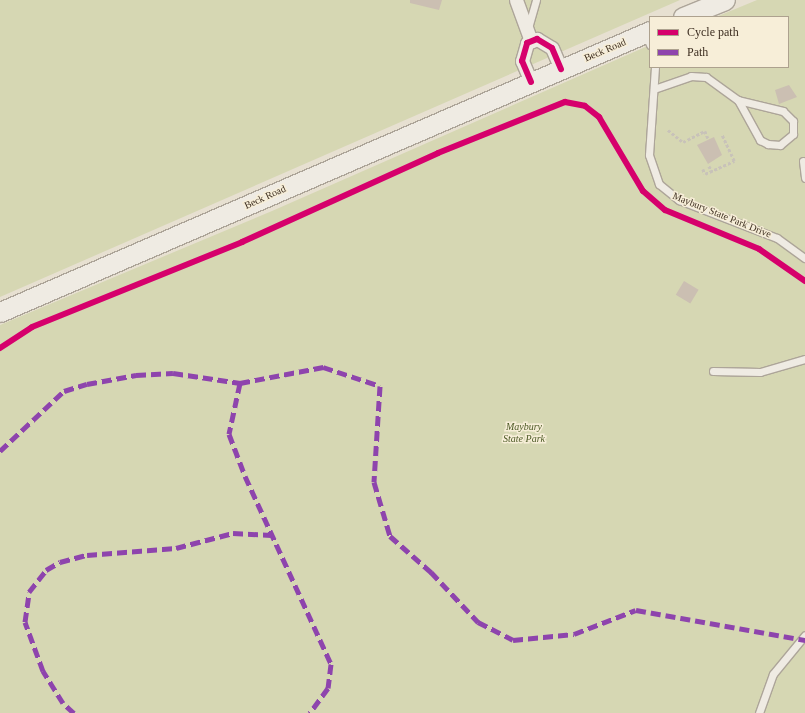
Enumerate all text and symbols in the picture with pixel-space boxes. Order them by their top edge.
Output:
legend [649,16,789,68]
text: Cycle path [687,25,739,39]
street label: Beck Road [582,36,628,64]
text: Path [687,45,708,59]
street label: Beck Road [242,183,288,211]
street label: Maybury State Park Drive [671,190,773,240]
park label: Maybury State Park [503,420,545,444]

